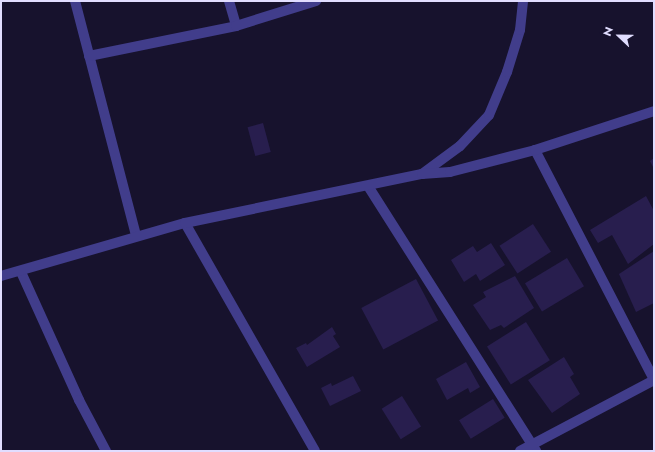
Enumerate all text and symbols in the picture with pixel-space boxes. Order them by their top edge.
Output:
north arrow [599,16,639,56]
text: N [599,24,617,39]

